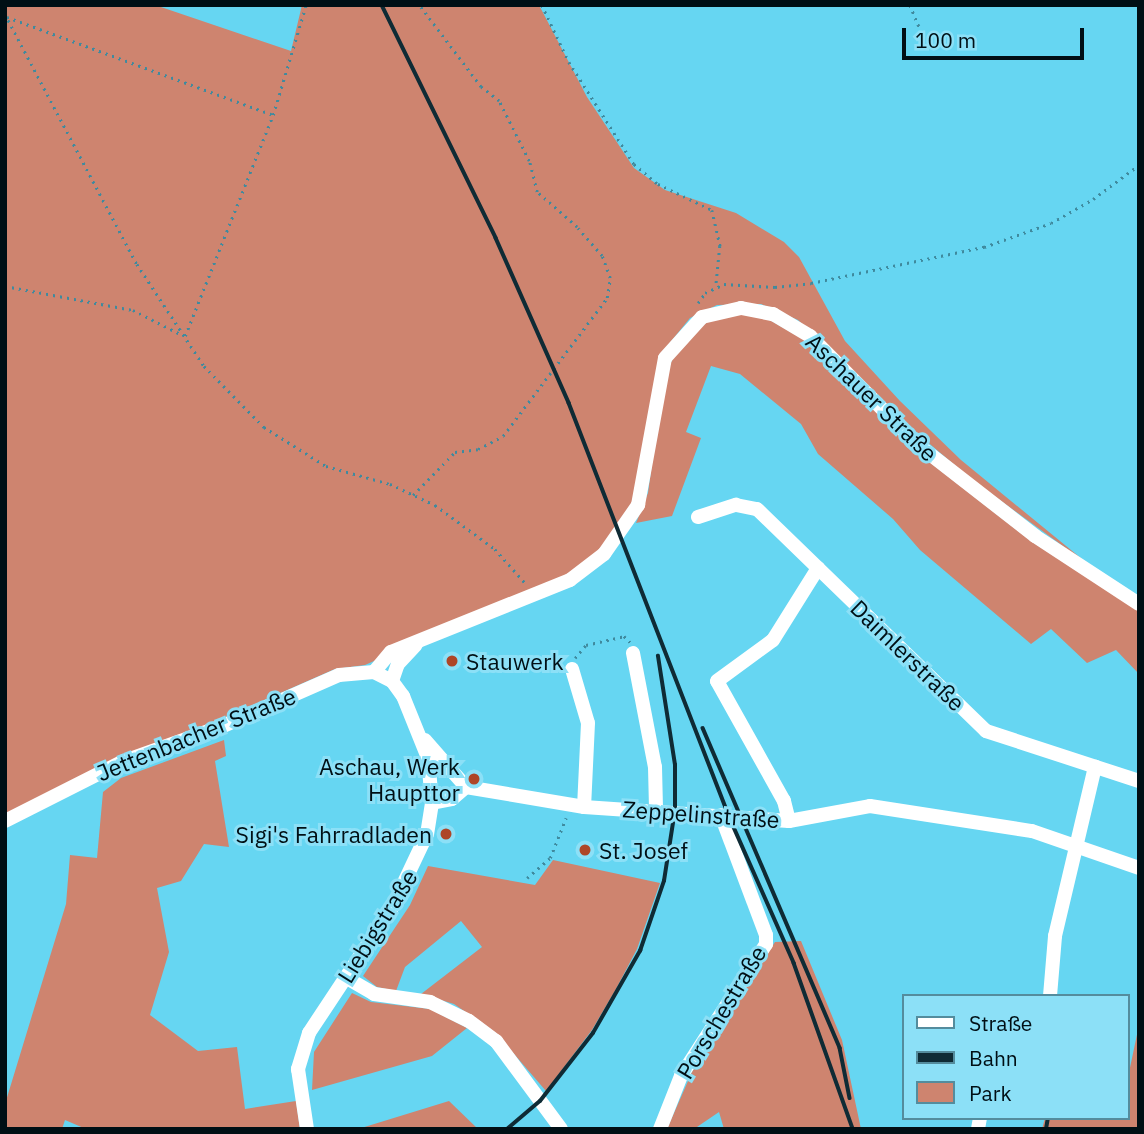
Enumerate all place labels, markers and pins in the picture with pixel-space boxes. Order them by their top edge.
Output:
place label: Stauwerk [466,647,564,675]
marker: Stauwerk [444,653,460,669]
place label: Aschau, Werk Haupttor [319,752,460,806]
marker: Aschau, Werk Haupttor [466,771,482,787]
place label: Sigi's Fahrradladen [236,820,432,848]
marker: Sigi's Fahrradladen [438,826,454,842]
place label: St. Josef [599,836,688,864]
marker: St. Josef [577,842,593,858]

